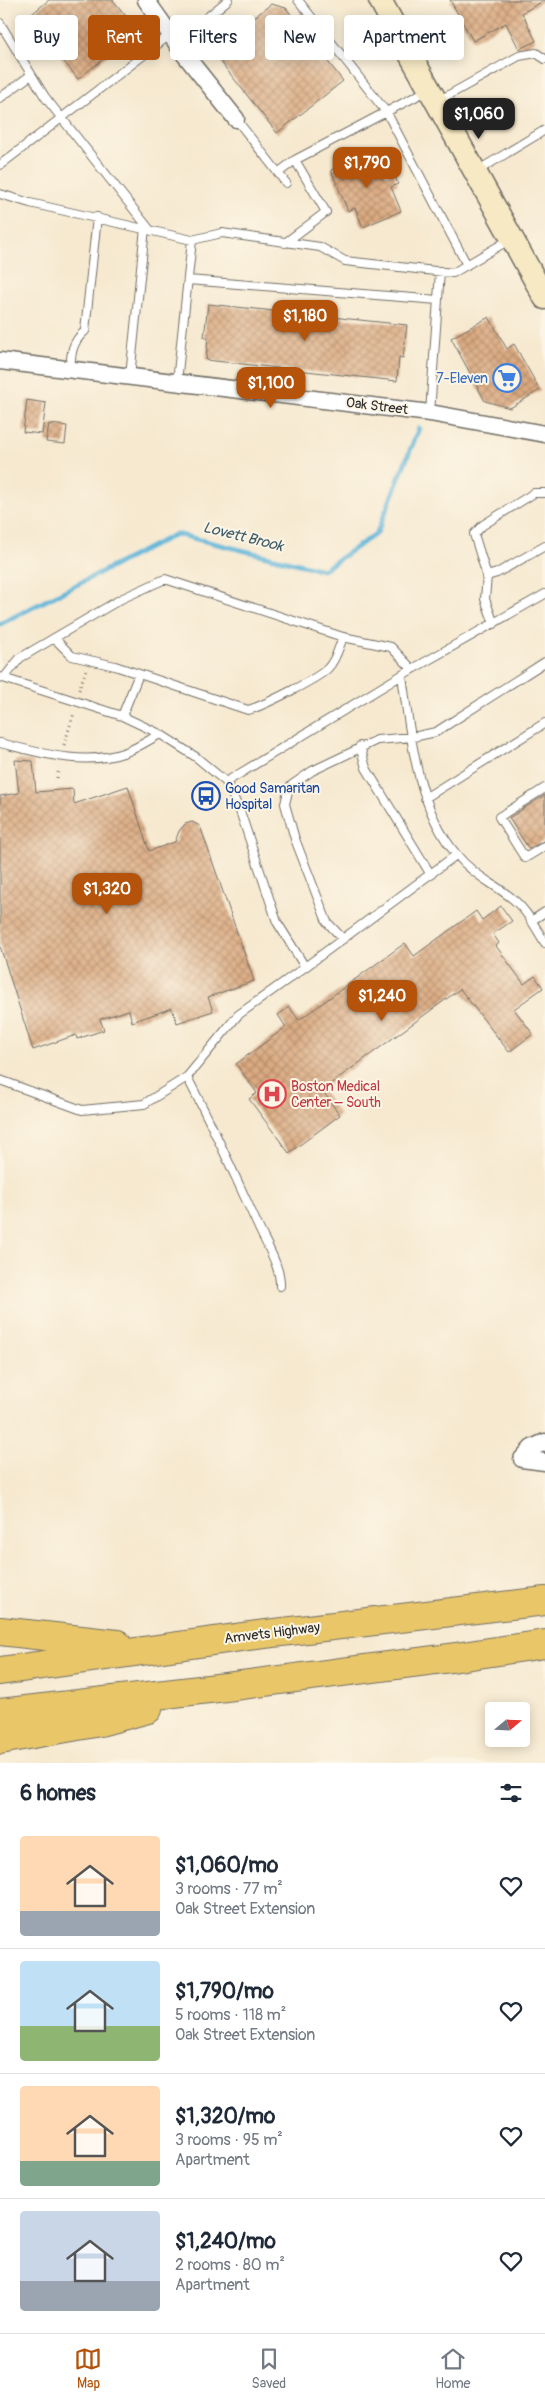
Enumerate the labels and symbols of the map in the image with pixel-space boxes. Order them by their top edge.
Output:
pin: $1,060 [438,98,520,140]
pin: $1,790 [326,146,408,189]
pin: $1,180 [264,300,346,342]
supermarket icon: 7-Eleven [492,363,522,393]
pin: $1,100 [230,366,312,409]
place label: 7-Eleven [436,370,488,387]
street label: Oak Street [345,394,409,418]
water label: Lovett Brook [201,518,287,557]
place label: Good Samaritan Hospital [225,780,320,813]
bus stop icon: Good Samaritan Hospital [191,781,221,811]
pin: $1,320 [66,872,148,915]
pin: $1,240 [341,980,423,1022]
place label: Boston Medical Center – South [291,1078,381,1111]
hospital icon: Boston Medical Center – South [257,1079,287,1109]
street label: Amvets Highway [223,1619,321,1647]
north arrow [485,1702,530,1748]

